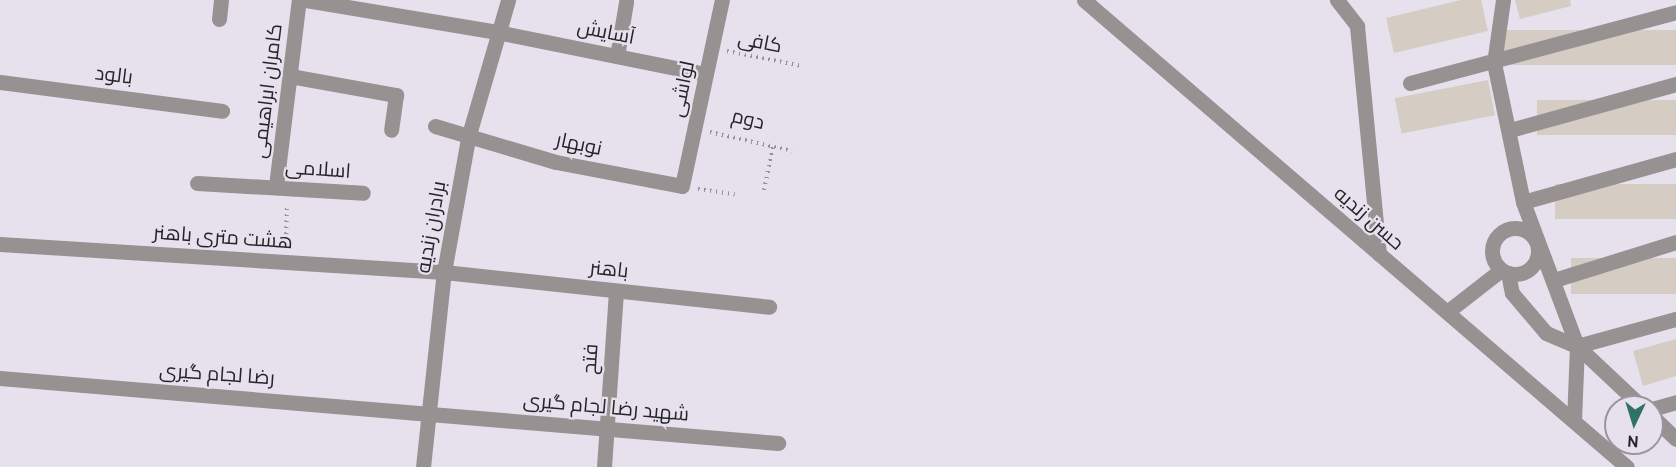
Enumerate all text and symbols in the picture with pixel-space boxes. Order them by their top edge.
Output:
street label: آسایش [575,15,637,49]
street label: کامران ابراهیمی [247,22,287,160]
street label: کافی [736,26,784,58]
street label: لواشی [664,59,700,119]
street label: بالود [94,61,134,89]
street label: دوم [729,104,767,134]
street label: نوبهار [554,127,604,161]
street label: اسلامی [284,155,352,183]
street label: برادران زندیه [411,179,451,275]
street label: حسن زندیه [1329,181,1409,255]
street label: هشت متری باهنر [152,220,294,254]
street label: باهنر [588,255,630,283]
street label: فتح [577,343,603,375]
street label: رضا لجام گیری [158,358,276,390]
street label: شهید رضا لجام گیری [522,388,690,426]
north arrow [1604,395,1664,455]
text: N [1627,432,1639,451]

